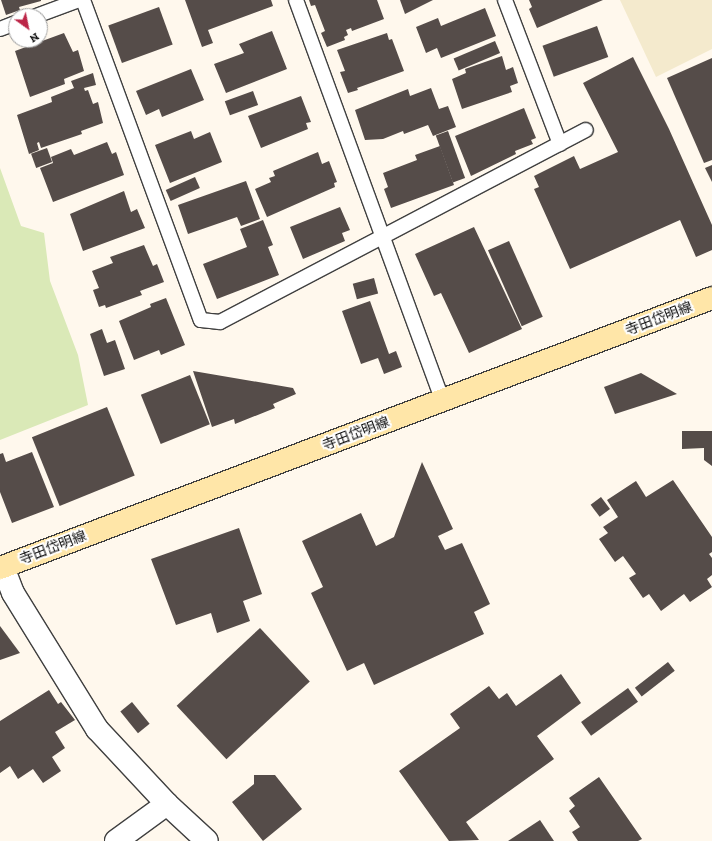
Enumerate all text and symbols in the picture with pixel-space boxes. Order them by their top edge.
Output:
north arrow [8,8,48,48]
text: N [27,30,41,45]
street label: 寺田岱明線 [623,299,695,339]
street label: 寺田岱明線 [320,414,392,454]
street label: 寺田岱明線 [17,528,89,568]

